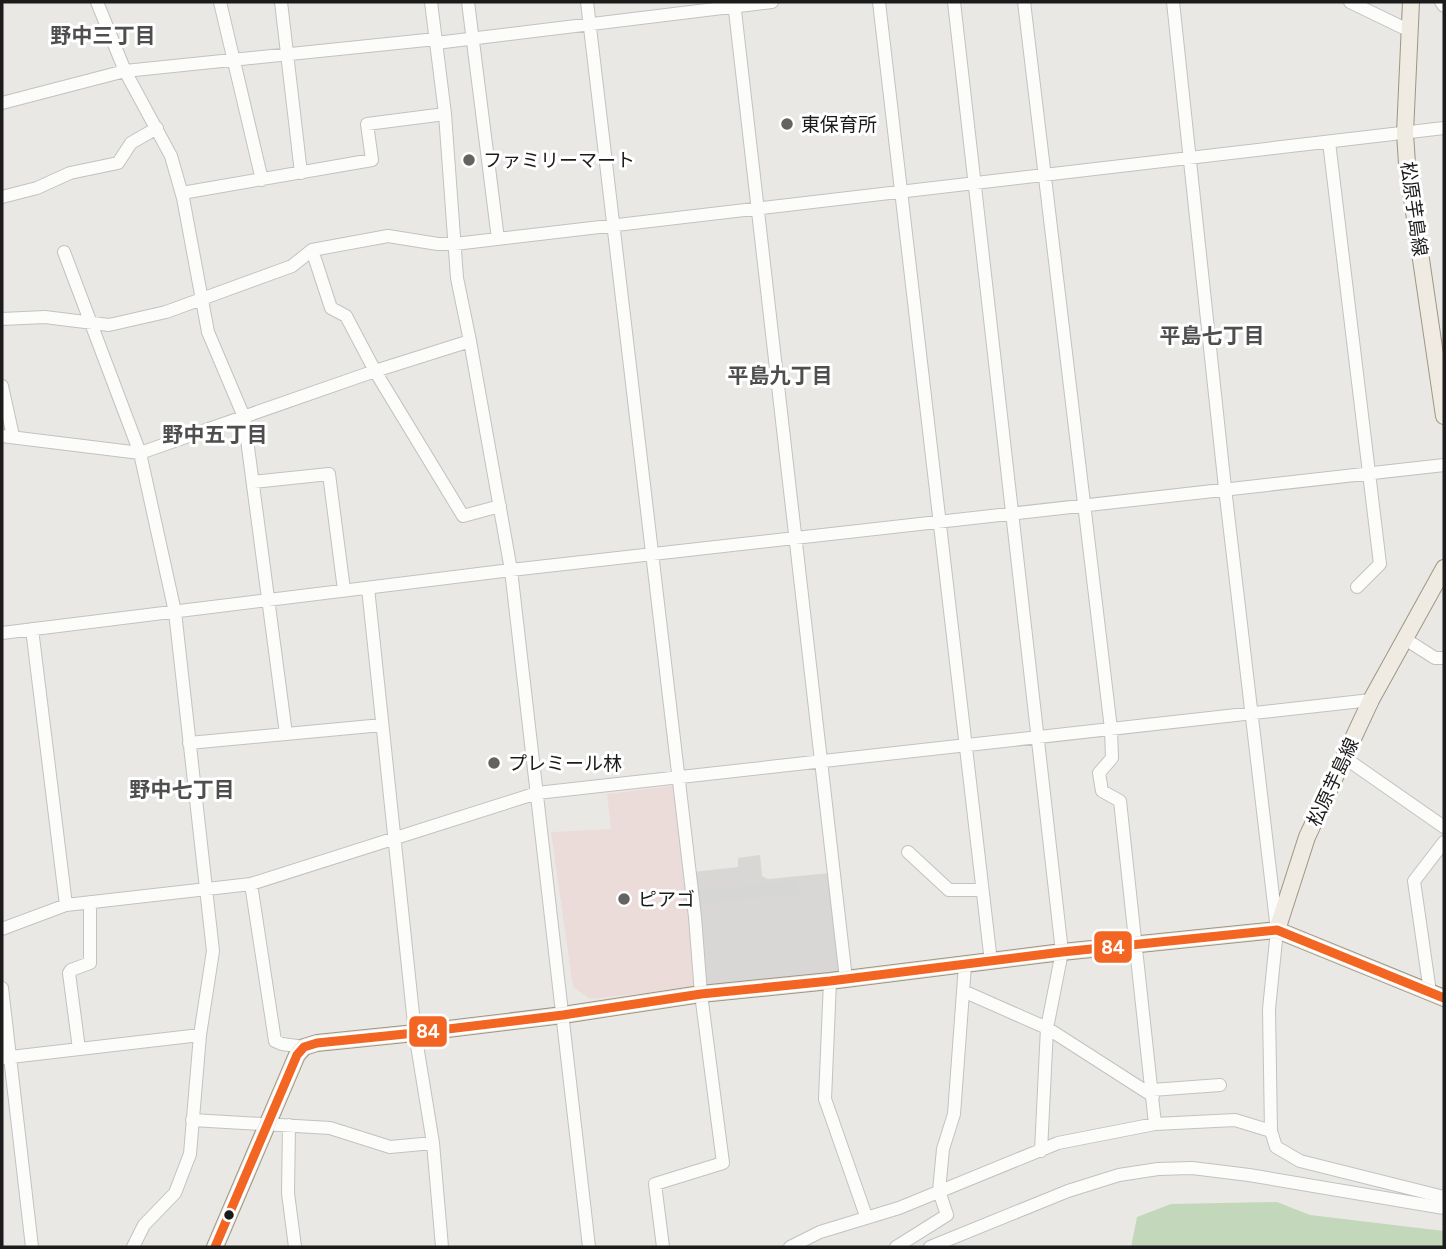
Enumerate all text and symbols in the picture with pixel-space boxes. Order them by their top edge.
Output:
district label: 野中三丁目 [51,23,156,48]
place label: 東保育所 [801,113,877,136]
marker: 東保育所 [779,116,795,132]
place label: ファミリーマート [483,149,635,172]
marker: ファミリーマート [461,152,477,168]
street label: 松原芋島線 [1396,160,1432,258]
district label: 平島七丁目 [1160,323,1265,348]
district label: 平島九丁目 [728,363,833,388]
district label: 野中五丁目 [163,422,268,447]
street label: 松原芋島線 [1302,734,1364,830]
place label: プレミール林 [508,752,622,775]
marker: プレミール林 [486,755,502,771]
district label: 野中七丁目 [130,777,235,802]
place label: ピアゴ [638,888,695,911]
marker: ピアゴ [616,891,632,907]
line badge: 84 [1093,930,1133,964]
text: 84 [1101,936,1125,959]
line badge: 84 [408,1015,448,1048]
text: 84 [416,1020,440,1043]
unlabelled marker [222,1208,236,1222]

